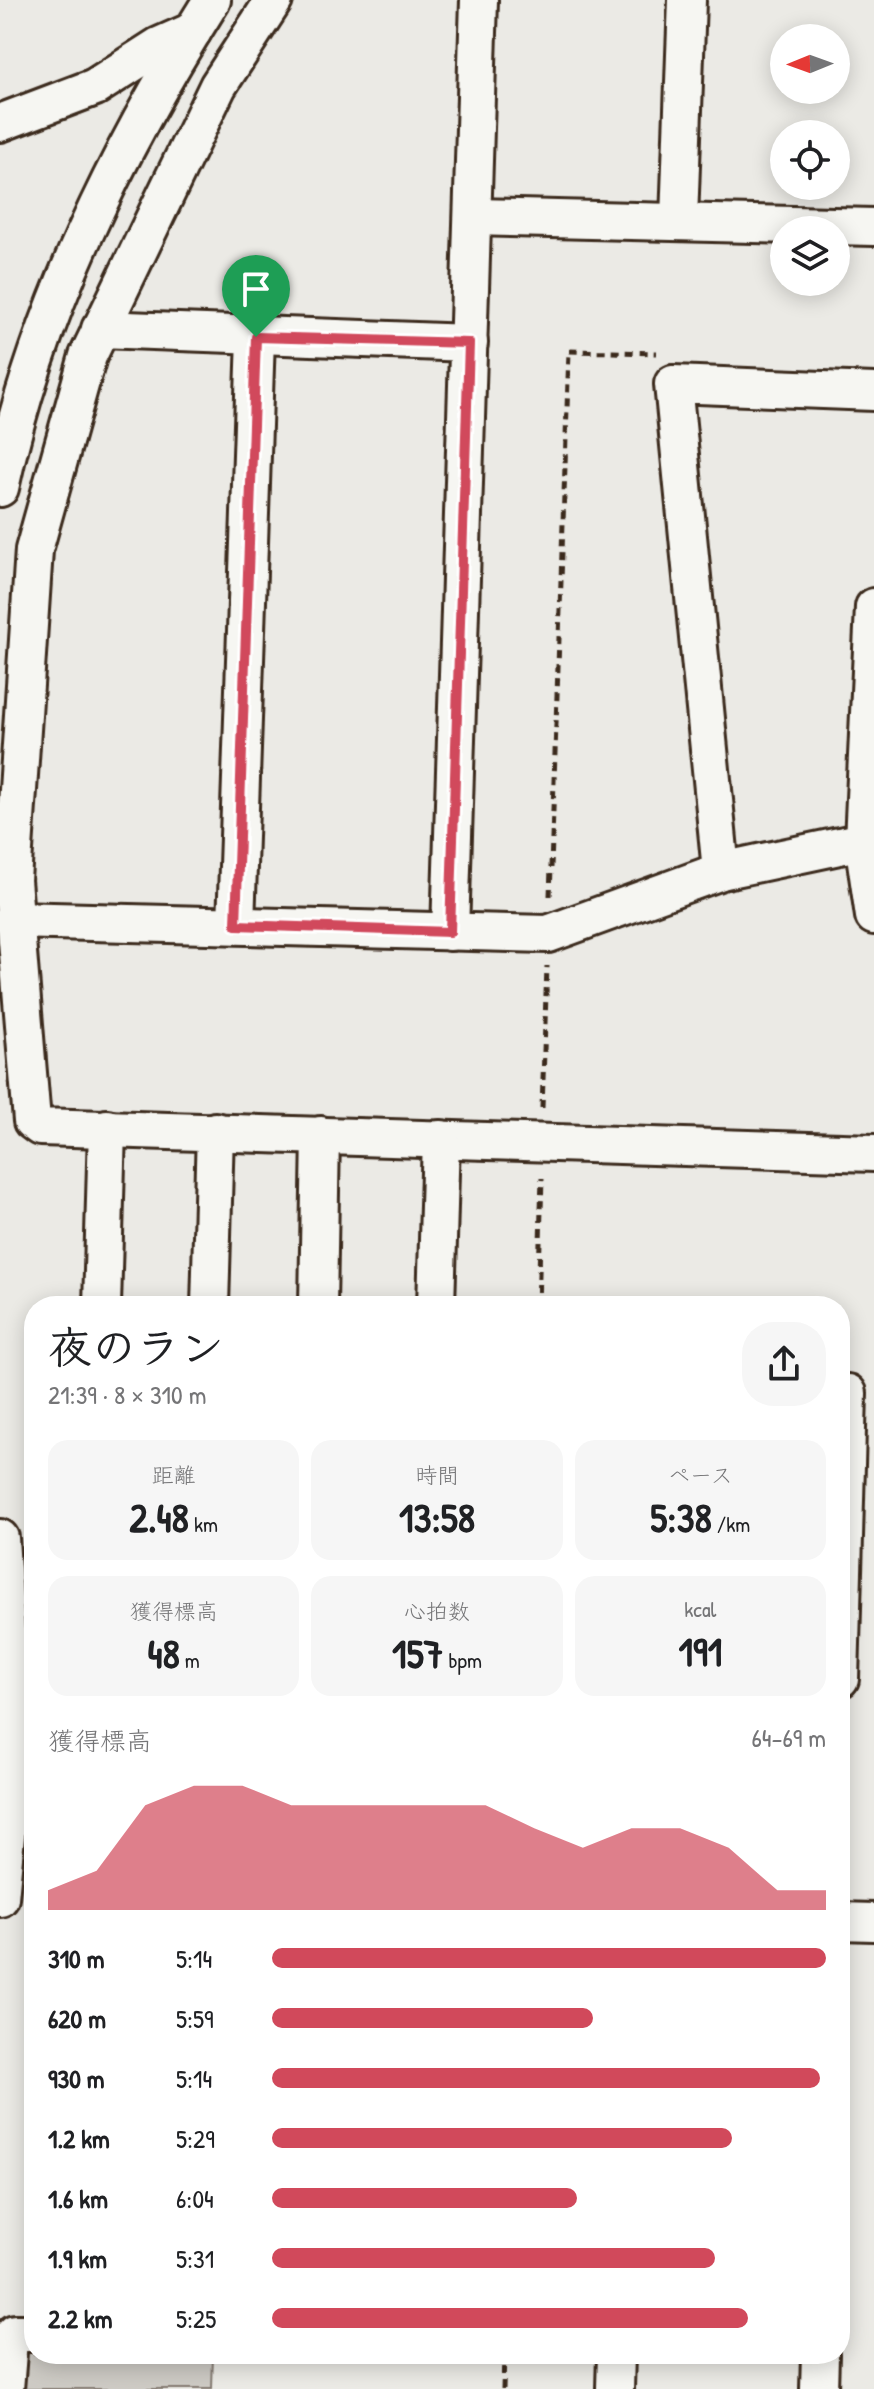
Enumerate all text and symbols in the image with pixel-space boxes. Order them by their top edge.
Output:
north arrow [770,24,850,104]
map controls [770,24,850,296]
button: locate [770,120,850,200]
button: layers [770,216,850,296]
pin [222,255,290,337]
icon: arrive [234,267,278,311]
text: 夜のラン [48,1317,224,1377]
button: share [742,1322,826,1406]
text: 21:39 · 8 × 310 m [48,1377,206,1412]
text: 距離 [152,1460,196,1490]
text: 時間 [415,1460,459,1490]
text: ペース [668,1460,733,1490]
text: 2.48 [129,1490,189,1544]
text: 13:58 [399,1490,475,1544]
text: 5:38 [650,1490,712,1544]
text: km [189,1509,218,1539]
text: /km [712,1509,750,1539]
text: kcal [684,1594,716,1624]
text: 獲得標高 [130,1596,218,1626]
text: 心拍数 [404,1596,470,1626]
text: 191 [678,1624,722,1678]
text: 48 [147,1626,180,1680]
text: 157 [392,1626,443,1680]
text: m [180,1645,200,1675]
text: bpm [443,1645,482,1675]
text: 64–69 m [751,1720,826,1755]
text: 獲得標高 [48,1723,152,1758]
text: 310 m [48,1941,104,1976]
text: 5:14 [176,1941,212,1976]
text: 620 m [48,2001,106,2036]
text: 5:59 [176,2001,214,2036]
text: 930 m [48,2061,105,2096]
text: 5:14 [176,2061,212,2096]
text: 1.2 km [48,2121,110,2156]
text: 5:29 [176,2121,215,2156]
text: 1.6 km [48,2181,108,2216]
text: 6:04 [176,2181,214,2216]
text: 1.9 km [48,2241,107,2276]
text: 5:31 [176,2241,214,2276]
text: 2.2 km [48,2301,112,2336]
text: 5:25 [176,2301,216,2336]

